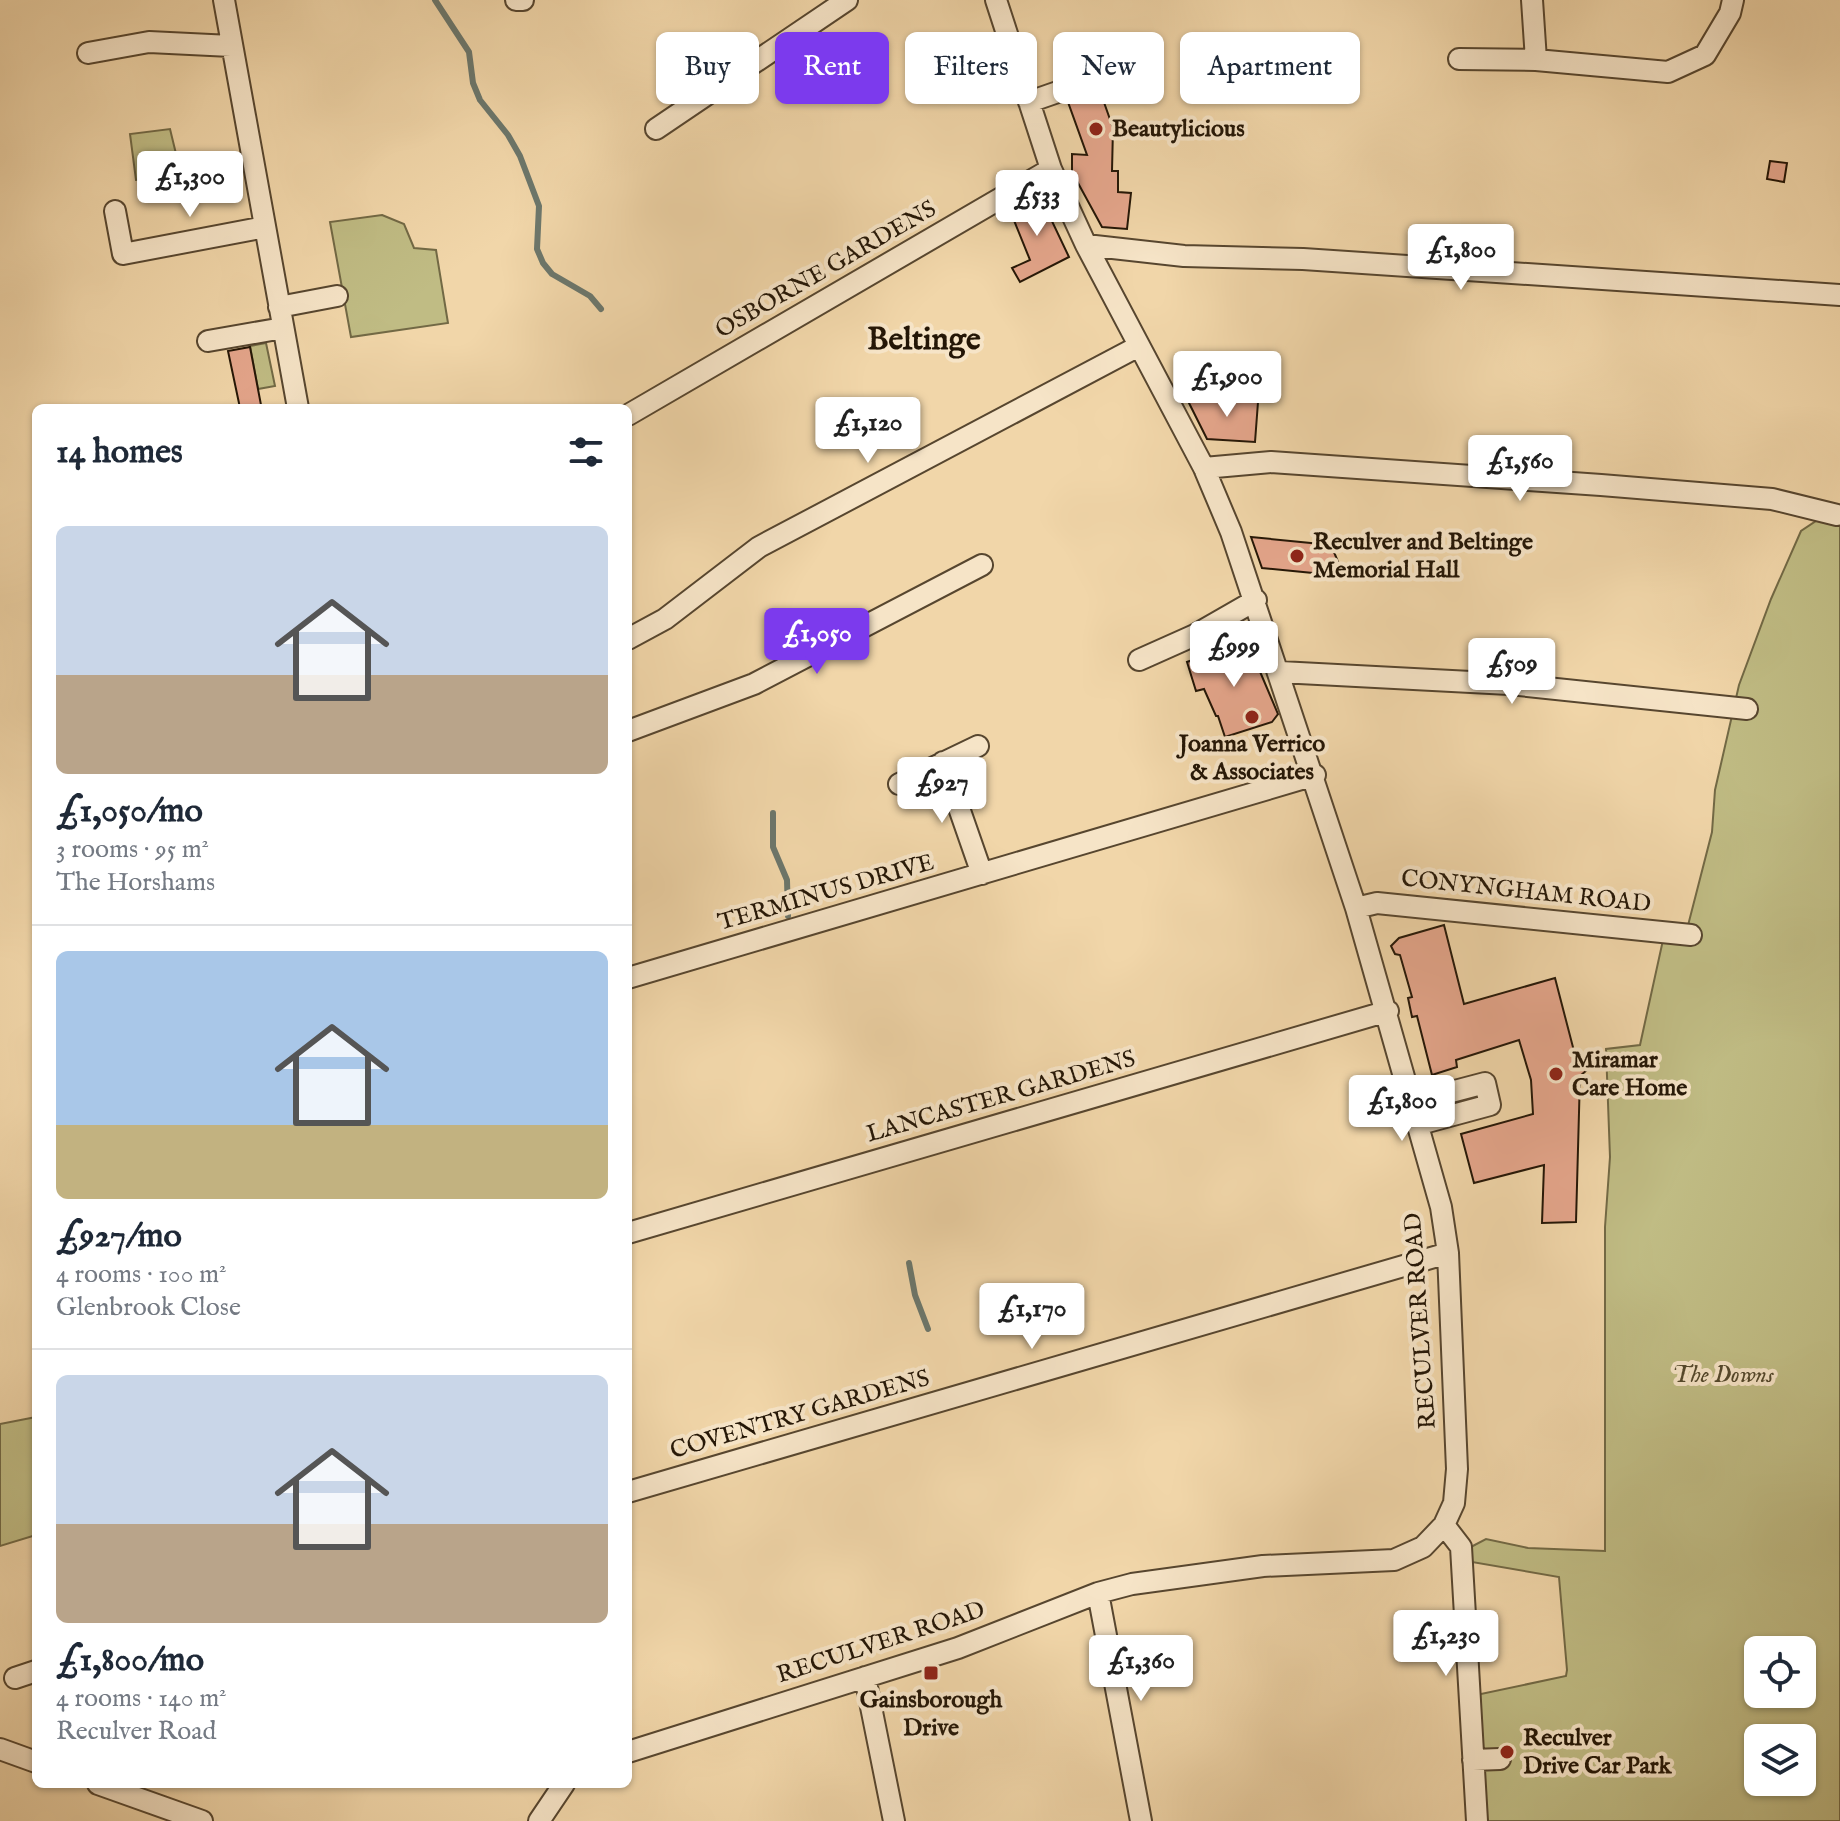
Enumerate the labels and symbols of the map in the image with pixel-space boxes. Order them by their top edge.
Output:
place label: Beautylicious [1112,114,1245,145]
marker: Beautylicious [1087,120,1105,138]
pin: £1,300 [125,151,255,219]
pin: £533 [990,170,1084,238]
street label: OSBORNE GARDENS [710,194,942,346]
pin: £1,800 [1396,224,1526,292]
district label: Beltinge [867,320,981,361]
pin: £1,900 [1162,351,1292,419]
pin: £1,120 [803,397,933,465]
pin: £1,560 [1455,435,1585,503]
place label: Reculver and Beltinge Memorial Hall [1313,527,1533,586]
marker: Reculver and Beltinge Memorial Hall [1288,547,1306,565]
pin: £1,050 [752,608,882,676]
pin: £999 [1187,621,1281,689]
pin: £509 [1465,638,1559,706]
marker: Joanna Verrico & Associates [1243,708,1261,726]
place label: Joanna Verrico & Associates [1176,729,1325,788]
pin: £927 [895,757,989,825]
street label: TERMINUS DRIVE [714,847,938,939]
street label: CONYNGHAM ROAD [1400,863,1652,921]
street label: LANCASTER GARDENS [863,1044,1139,1150]
place label: Miramar Care Home [1572,1045,1687,1104]
marker: Miramar Care Home [1547,1065,1565,1083]
pin: £1,800 [1337,1075,1467,1143]
street label: RECULVER ROAD [1398,1212,1444,1430]
pin: £1,170 [967,1283,1097,1351]
park label: The Downs [1672,1360,1775,1391]
street label: COVENTRY GARDENS [667,1363,933,1467]
street label: RECULVER ROAD [773,1595,989,1691]
pin: £1,230 [1381,1610,1511,1678]
pin: £1,360 [1076,1635,1206,1703]
marker: Gainsborough Drive [922,1664,940,1682]
place label: Gainsborough Drive [860,1685,1003,1744]
place label: Reculver Drive Car Park [1523,1723,1673,1782]
marker: Reculver Drive Car Park [1498,1743,1516,1761]

